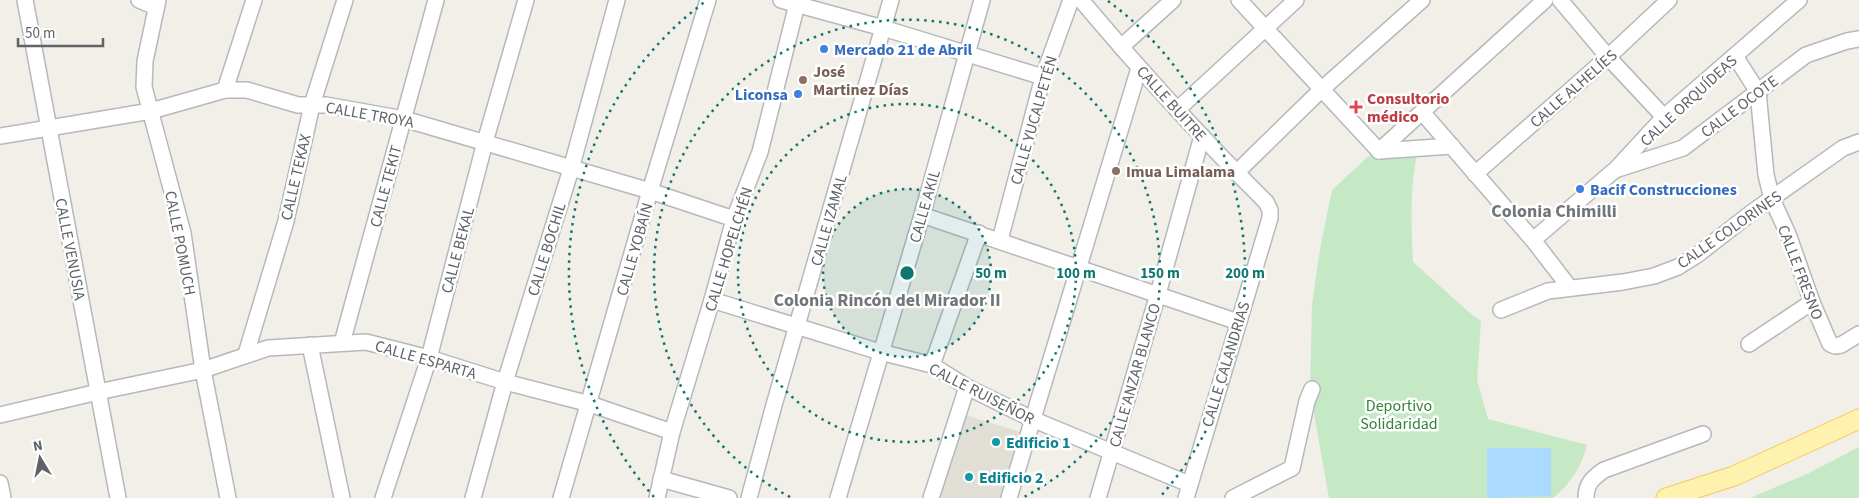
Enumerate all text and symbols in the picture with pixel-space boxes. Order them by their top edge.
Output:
scale bar [18,15,102,47]
text: 50 m [25,23,55,44]
place label: Mercado 21 de Abril [834,39,973,61]
marker: Mercado 21 de Abril [818,43,830,55]
street label: CALLE ALHELÍES [1525,45,1622,133]
street label: CALLE ORQUÍDEAS [1635,50,1742,152]
street label: CALLE YUCALPETÉN [1005,53,1063,187]
place label: José Martinez Días [813,61,909,101]
street label: CALLE BUITRE [1131,61,1211,146]
street label: CALLE OCOTE [1696,70,1783,143]
marker: José Martinez Días [797,74,809,86]
place label: Liconsa [735,84,788,106]
marker: Liconsa [792,88,804,100]
place label: Consultorio médico [1367,88,1450,128]
street label: CALLE TROYA [324,96,416,134]
marker: Consultorio médico [1349,100,1363,114]
street label: CALLE TEKAX [275,132,317,223]
street label: CALLE TEKIT [364,142,408,230]
place label: Imua Limalama [1126,161,1235,183]
marker: Imua Limalama [1110,165,1122,177]
street label: CALLE AKIL [904,167,946,245]
street label: CALLE IZAMAL [805,172,853,269]
place label: Bacif Construcciones [1590,179,1737,201]
marker: Bacif Construcciones [1574,183,1586,195]
street label: CALLE HOPELCHÉN [700,184,758,314]
street label: CALLE COLORINES [1673,186,1786,274]
street label: CALLE POMUCH [159,189,201,297]
street label: CALLE VENUSIA [49,196,91,302]
district label: Colonia Chimilli [1491,199,1617,224]
street label: CALLE BOCHIL [522,200,572,299]
street label: CALLE YOBAÍN [611,200,659,298]
street label: CALLE BEKAL [436,204,480,296]
street label: CALLE FRESNO [1772,222,1828,323]
text: 50 m [975,263,1007,284]
text: 100 m [1056,263,1096,284]
text: 150 m [1140,263,1180,284]
text: 200 m [1225,263,1265,284]
centre of rings [898,264,916,282]
district label: Colonia Rincón del Mirador II [773,288,1001,313]
street label: CALLE CALANDRIAS [1196,299,1255,430]
street label: CALLE ANZAR BLANCO [1104,301,1166,450]
street label: CALLE ESPARTA [372,335,479,385]
street label: CALLE RUISEÑOR [925,358,1038,430]
park label: Deportivo Solidaridad [1360,395,1438,435]
place label: Edificio 1 [1006,432,1071,454]
north arrow [15,433,65,483]
text: N [32,436,44,457]
marker: Edificio 1 [990,436,1002,448]
place label: Edificio 2 [979,467,1044,489]
marker: Edificio 2 [963,471,975,483]

